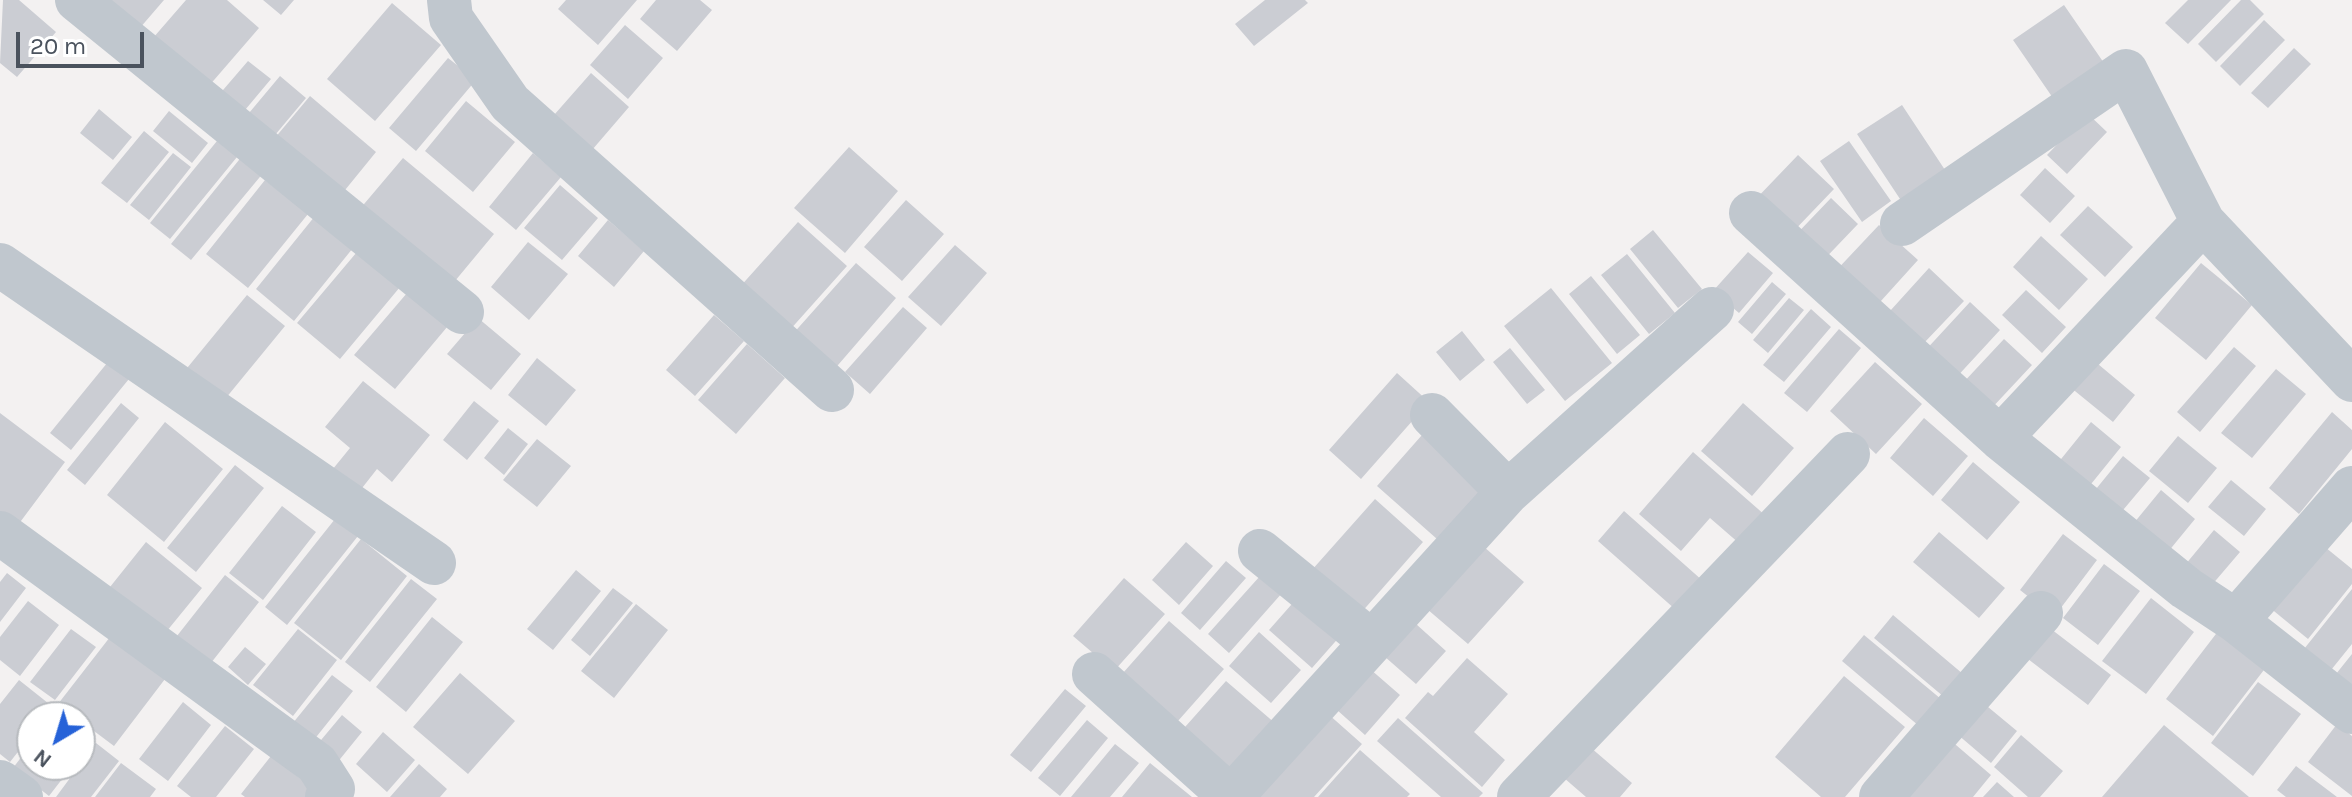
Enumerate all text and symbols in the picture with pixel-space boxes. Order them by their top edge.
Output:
scale bar [20,16,148,66]
text: 20 m [30,32,86,60]
north arrow [16,701,96,781]
text: N [28,743,57,773]

